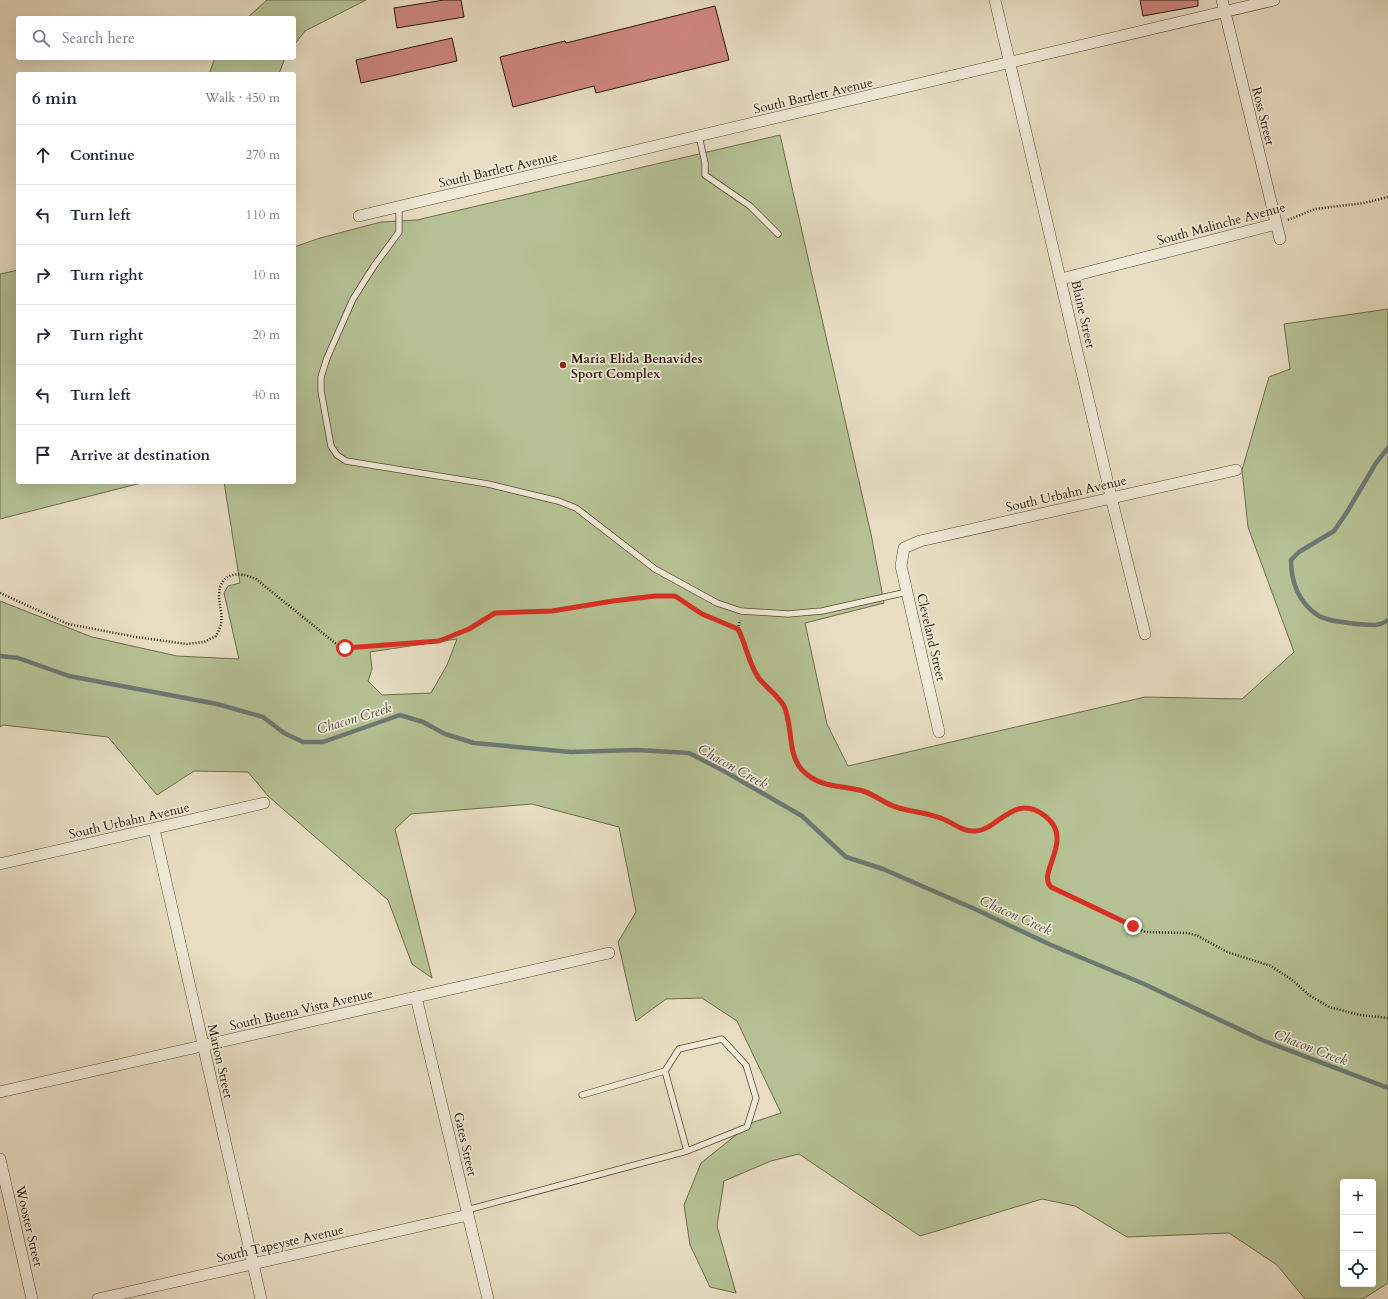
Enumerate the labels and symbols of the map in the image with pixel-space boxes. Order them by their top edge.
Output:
street label: South Bartlett Avenue [752,73,875,118]
street label: Ross Street [1247,85,1279,147]
street label: South Bartlett Avenue [437,147,560,192]
street label: South Malinche Avenue [1155,198,1288,250]
street label: Blaine Street [1066,278,1100,350]
place label: Maria Elida Benavides Sport Complex [571,350,703,383]
marker: Maria Elida Benavides Sport Complex [558,360,568,370]
street label: South Urbahn Avenue [1004,471,1129,517]
street label: Cleveland Street [912,592,950,683]
route start [336,639,354,657]
water label: Chacon Creek [314,698,394,739]
water label: Chacon Creek [694,739,771,794]
street label: South Urbahn Avenue [67,798,192,844]
water label: Chacon Creek [977,891,1055,940]
route end [1124,917,1142,935]
street label: South Buena Vista Avenue [228,985,375,1035]
street label: Marion Street [203,1022,237,1100]
water label: Chacon Creek [1271,1025,1350,1070]
street label: Gates Street [449,1111,481,1178]
street label: Wooster Street [11,1183,47,1268]
street label: South Tapeyste Avenue [215,1221,346,1267]

